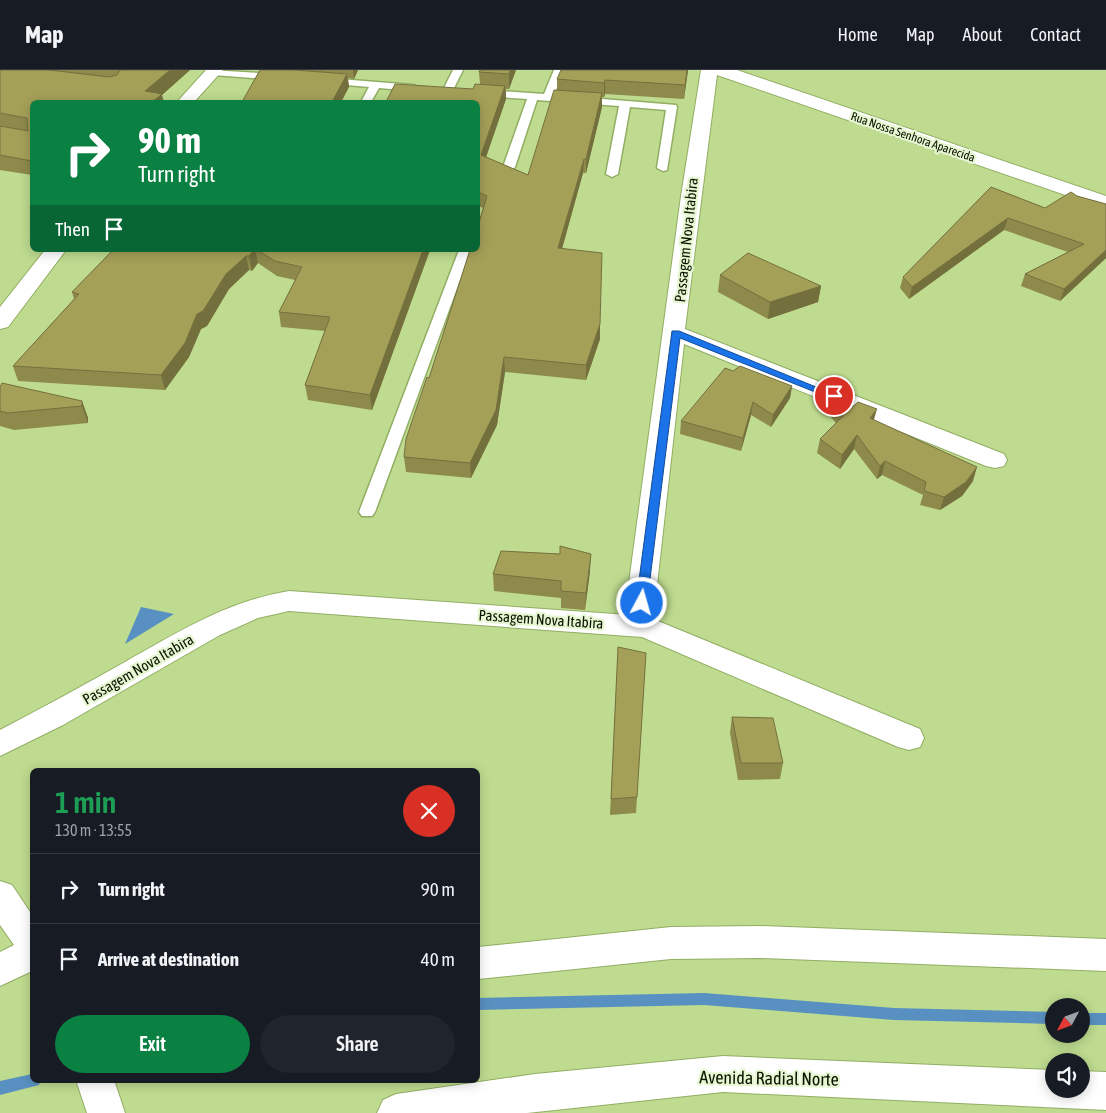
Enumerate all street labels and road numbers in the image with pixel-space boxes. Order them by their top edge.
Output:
street label: Rua Nossa Senhora Aparecida [849,109,977,165]
street label: Passagem Nova Itabira [671,177,701,303]
street label: Passagem Nova Itabira [478,606,604,632]
street label: Passagem Nova Itabira [80,630,196,708]
street label: Avenida Radial Norte [699,1066,839,1090]

